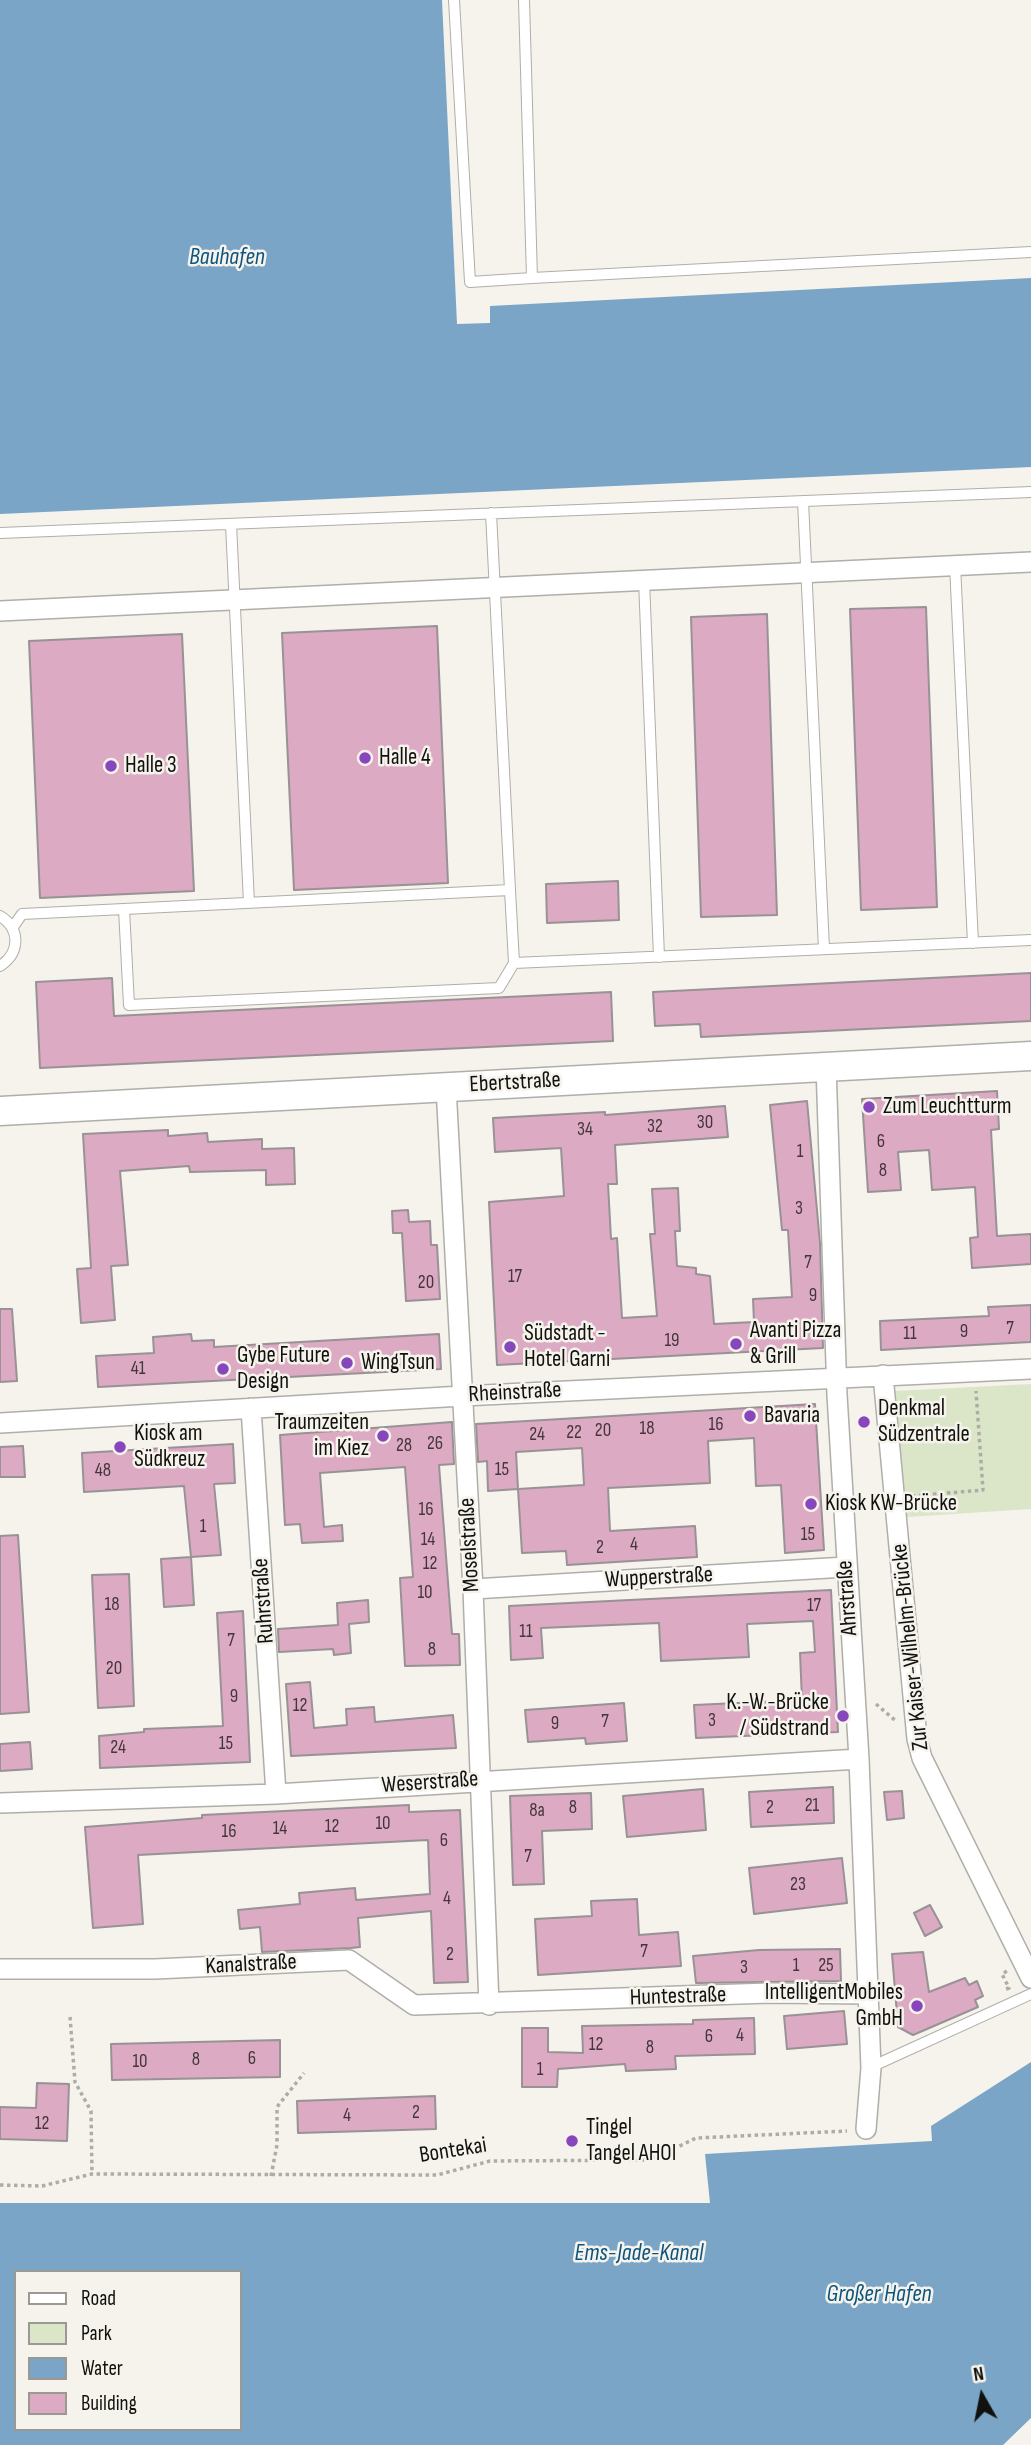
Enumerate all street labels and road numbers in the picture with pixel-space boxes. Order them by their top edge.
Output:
street label: Ebertstraße [469,1067,561,1099]
street label: Rheinstraße [468,1377,562,1409]
street label: Moselstraße [454,1497,486,1593]
street label: Zur Kaiser-Wilhelm-Brücke [886,1542,936,1752]
street label: Ruhrstraße [247,1557,281,1645]
street label: Ahrstraße [832,1559,864,1637]
street label: Wupperstraße [604,1561,714,1595]
street label: Weserstraße [381,1766,479,1800]
street label: Kanalstraße [205,1949,297,1981]
street label: Huntestraße [629,1982,727,2012]
street label: Bontekai [417,2132,489,2170]

